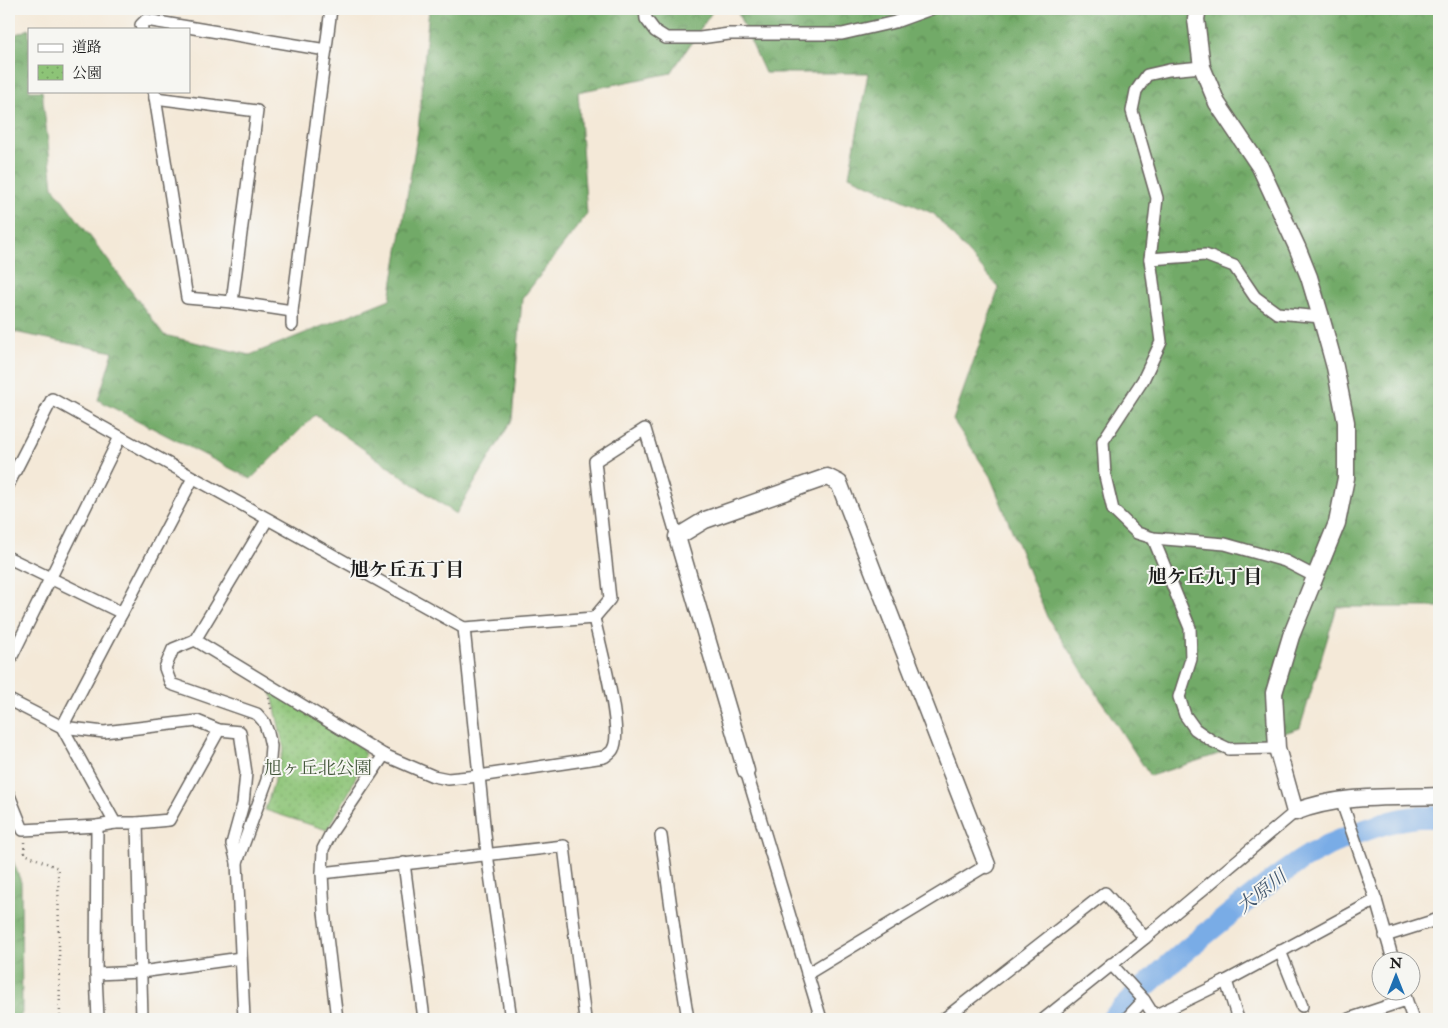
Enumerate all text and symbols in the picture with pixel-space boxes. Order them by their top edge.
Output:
legend [28,28,190,92]
text: 道路 [72,38,102,57]
text: 公園 [72,64,102,83]
district label: 旭ケ丘五丁目 [350,558,464,582]
district label: 旭ケ丘九丁目 [1148,565,1262,589]
park label: 旭ヶ丘北公園 [264,757,372,780]
water label: 大原川 [1232,864,1293,919]
north arrow [1370,950,1420,1000]
text: N [1389,955,1403,972]

